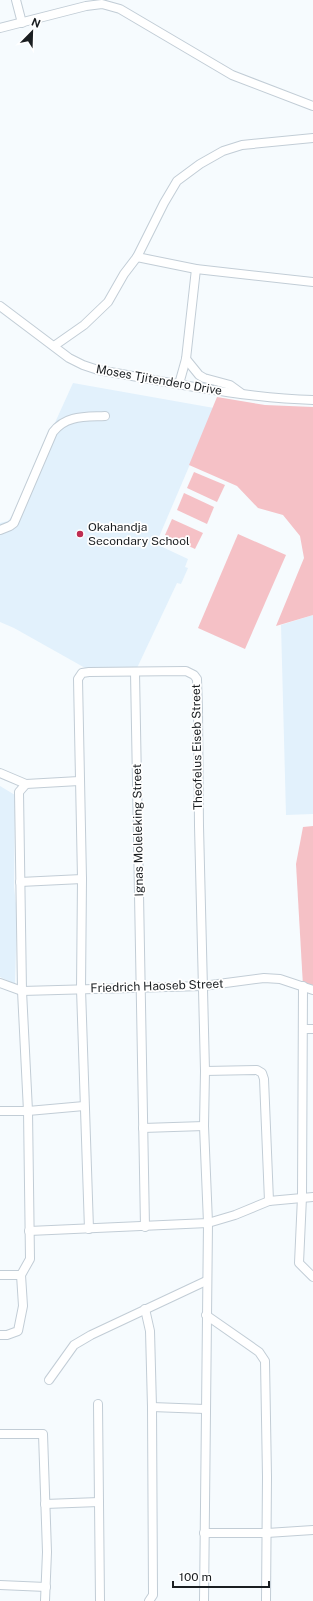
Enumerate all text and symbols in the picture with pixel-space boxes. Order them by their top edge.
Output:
north arrow [12,12,52,52]
text: N [30,16,42,30]
street label: Moses Tjitendero Drive [95,362,223,398]
place label: Okahandja Secondary School [88,520,190,548]
marker: Okahandja Secondary School [75,529,85,539]
street label: Theofelus Eiseb Street [189,683,205,810]
street label: Ignas Moleleking Street [130,763,146,897]
street label: Friedrich Haoseb Street [90,977,224,995]
scale bar [173,1563,269,1589]
text: 100 m [179,1570,212,1584]

